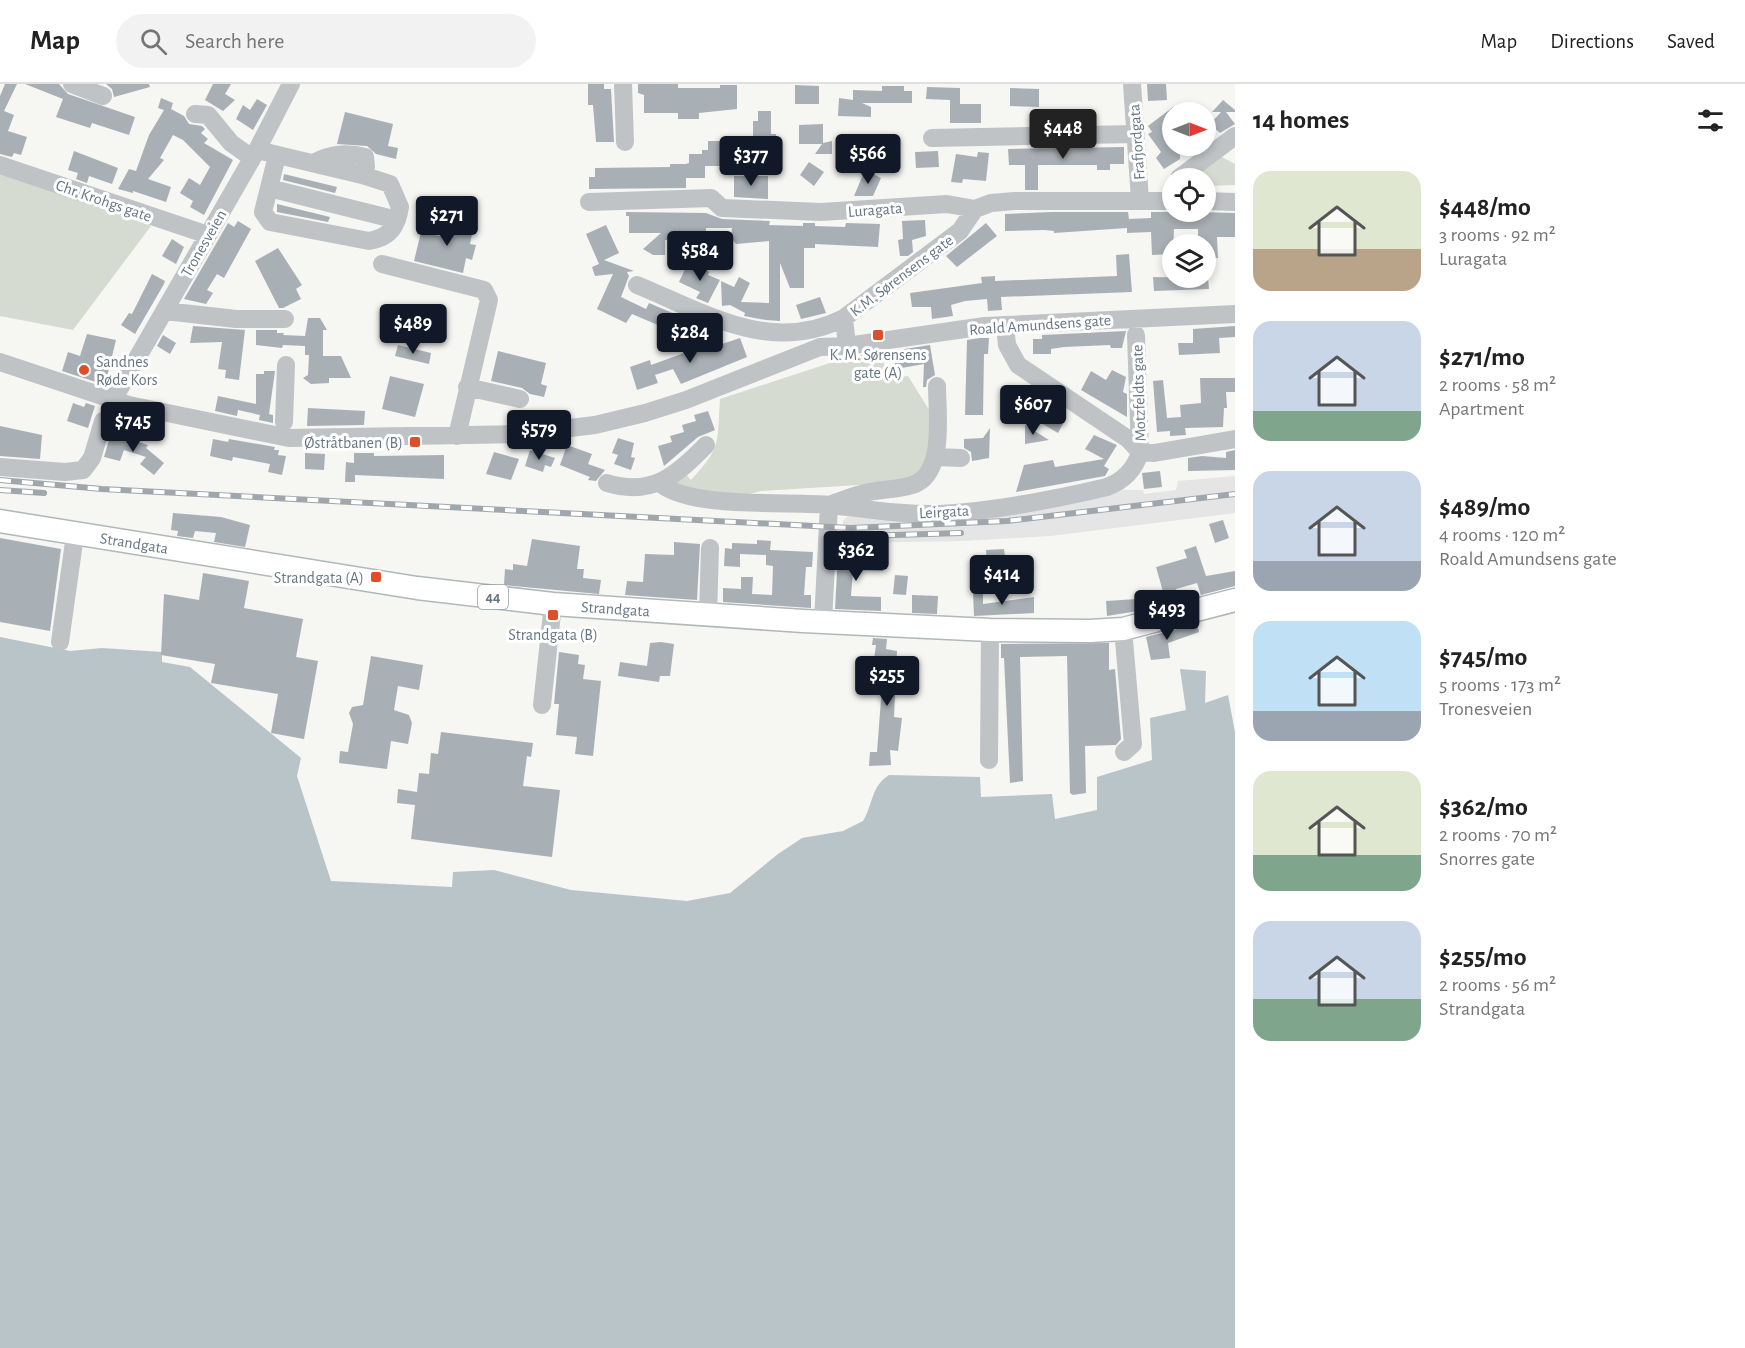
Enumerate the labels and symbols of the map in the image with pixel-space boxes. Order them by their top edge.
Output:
north arrow [1162,102,1216,156]
street label: Frafjordgata [1126,103,1149,181]
pin: $448 [1027,109,1099,160]
pin: $566 [832,134,904,185]
pin: $377 [715,136,787,187]
street label: Chr. Krohgs gate [54,177,154,225]
pin: $271 [411,196,483,247]
street label: Luragata [847,200,903,220]
street label: Tronesveien [178,207,229,280]
pin: $584 [664,231,736,282]
street label: K.M. Sørensens gate [847,232,956,320]
pin: $489 [377,304,449,355]
street label: Roald Amundsens gate [969,312,1112,338]
pin: $284 [654,313,726,364]
marker: K. M. Sørensens gate (A) [871,328,885,342]
street label: Motzfeldts gate [1129,344,1149,442]
place label: K. M. Sørensens gate (A) [829,347,927,381]
place label: Sandnes Røde Kors [96,354,158,388]
marker: Sandnes Røde Kors [77,363,91,377]
pin: $607 [997,385,1069,436]
pin: $745 [97,402,169,453]
pin: $579 [503,410,575,461]
place label: Østråtbanen (B) [304,435,403,451]
marker: Østråtbanen (B) [408,435,422,449]
street label: Leirgata [919,503,970,521]
street label: Strandgata [99,530,169,557]
pin: $362 [820,531,892,582]
pin: $414 [966,555,1038,606]
place label: Strandgata (A) [274,570,364,586]
marker: Strandgata (A) [369,570,383,584]
road number: 44 [478,585,508,609]
pin: $493 [1131,590,1203,641]
street label: Strandgata [581,599,650,620]
marker: Strandgata (B) [546,608,560,622]
place label: Strandgata (B) [508,627,598,643]
pin: $255 [851,656,923,707]

